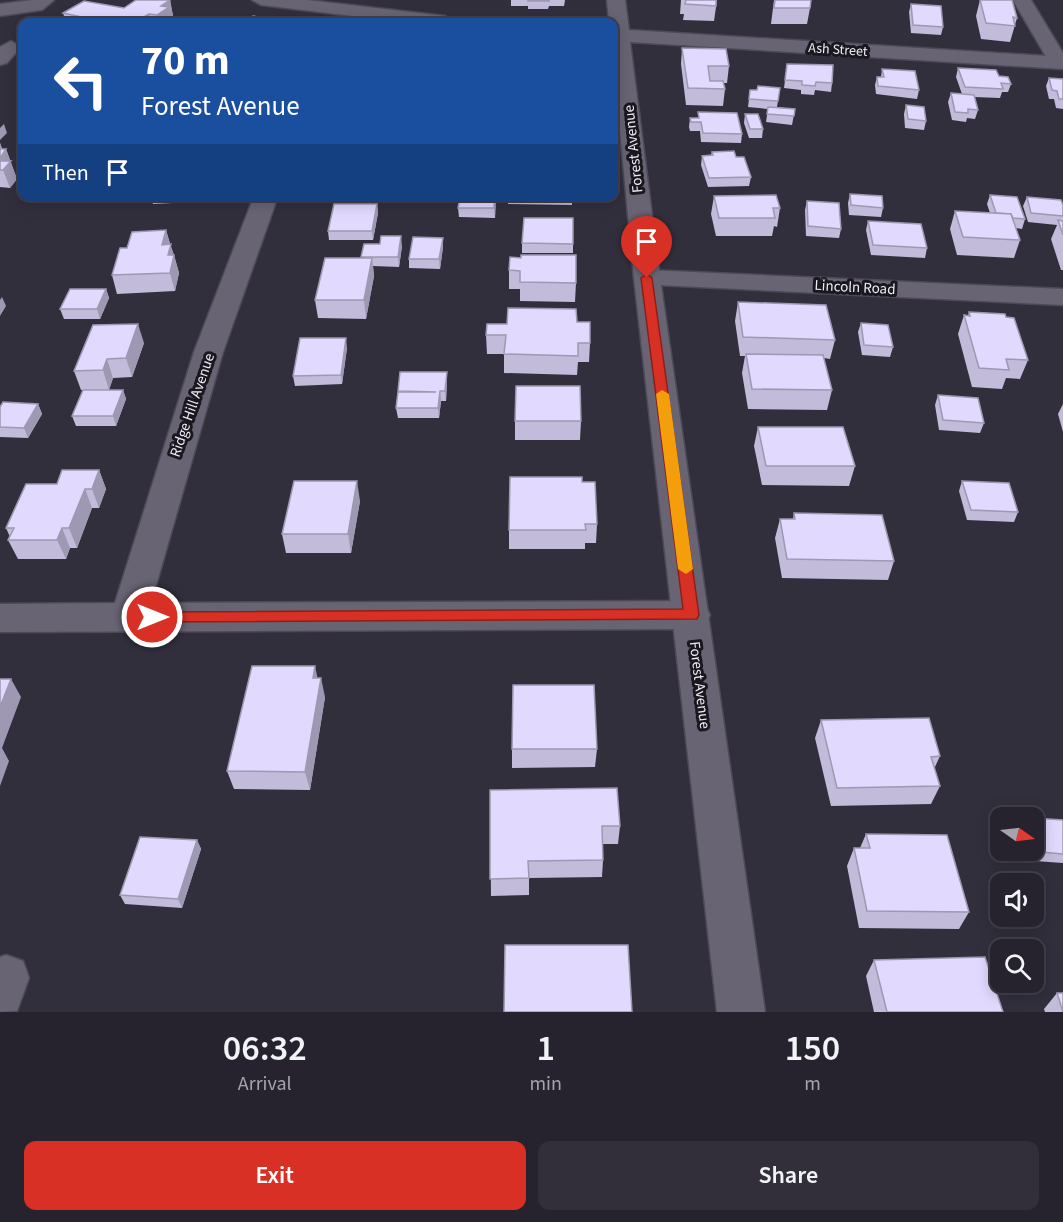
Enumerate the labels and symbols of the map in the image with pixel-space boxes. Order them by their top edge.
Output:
street label: Ash Street [808,38,868,62]
street label: Forest Avenue [618,104,649,194]
pin [621,216,672,278]
street label: Lincoln Road [814,275,896,300]
street label: Ridge Hill Avenue [165,350,220,460]
position arrow [120,585,184,649]
street label: Forest Avenue [684,640,715,730]
north arrow [990,807,1044,861]

